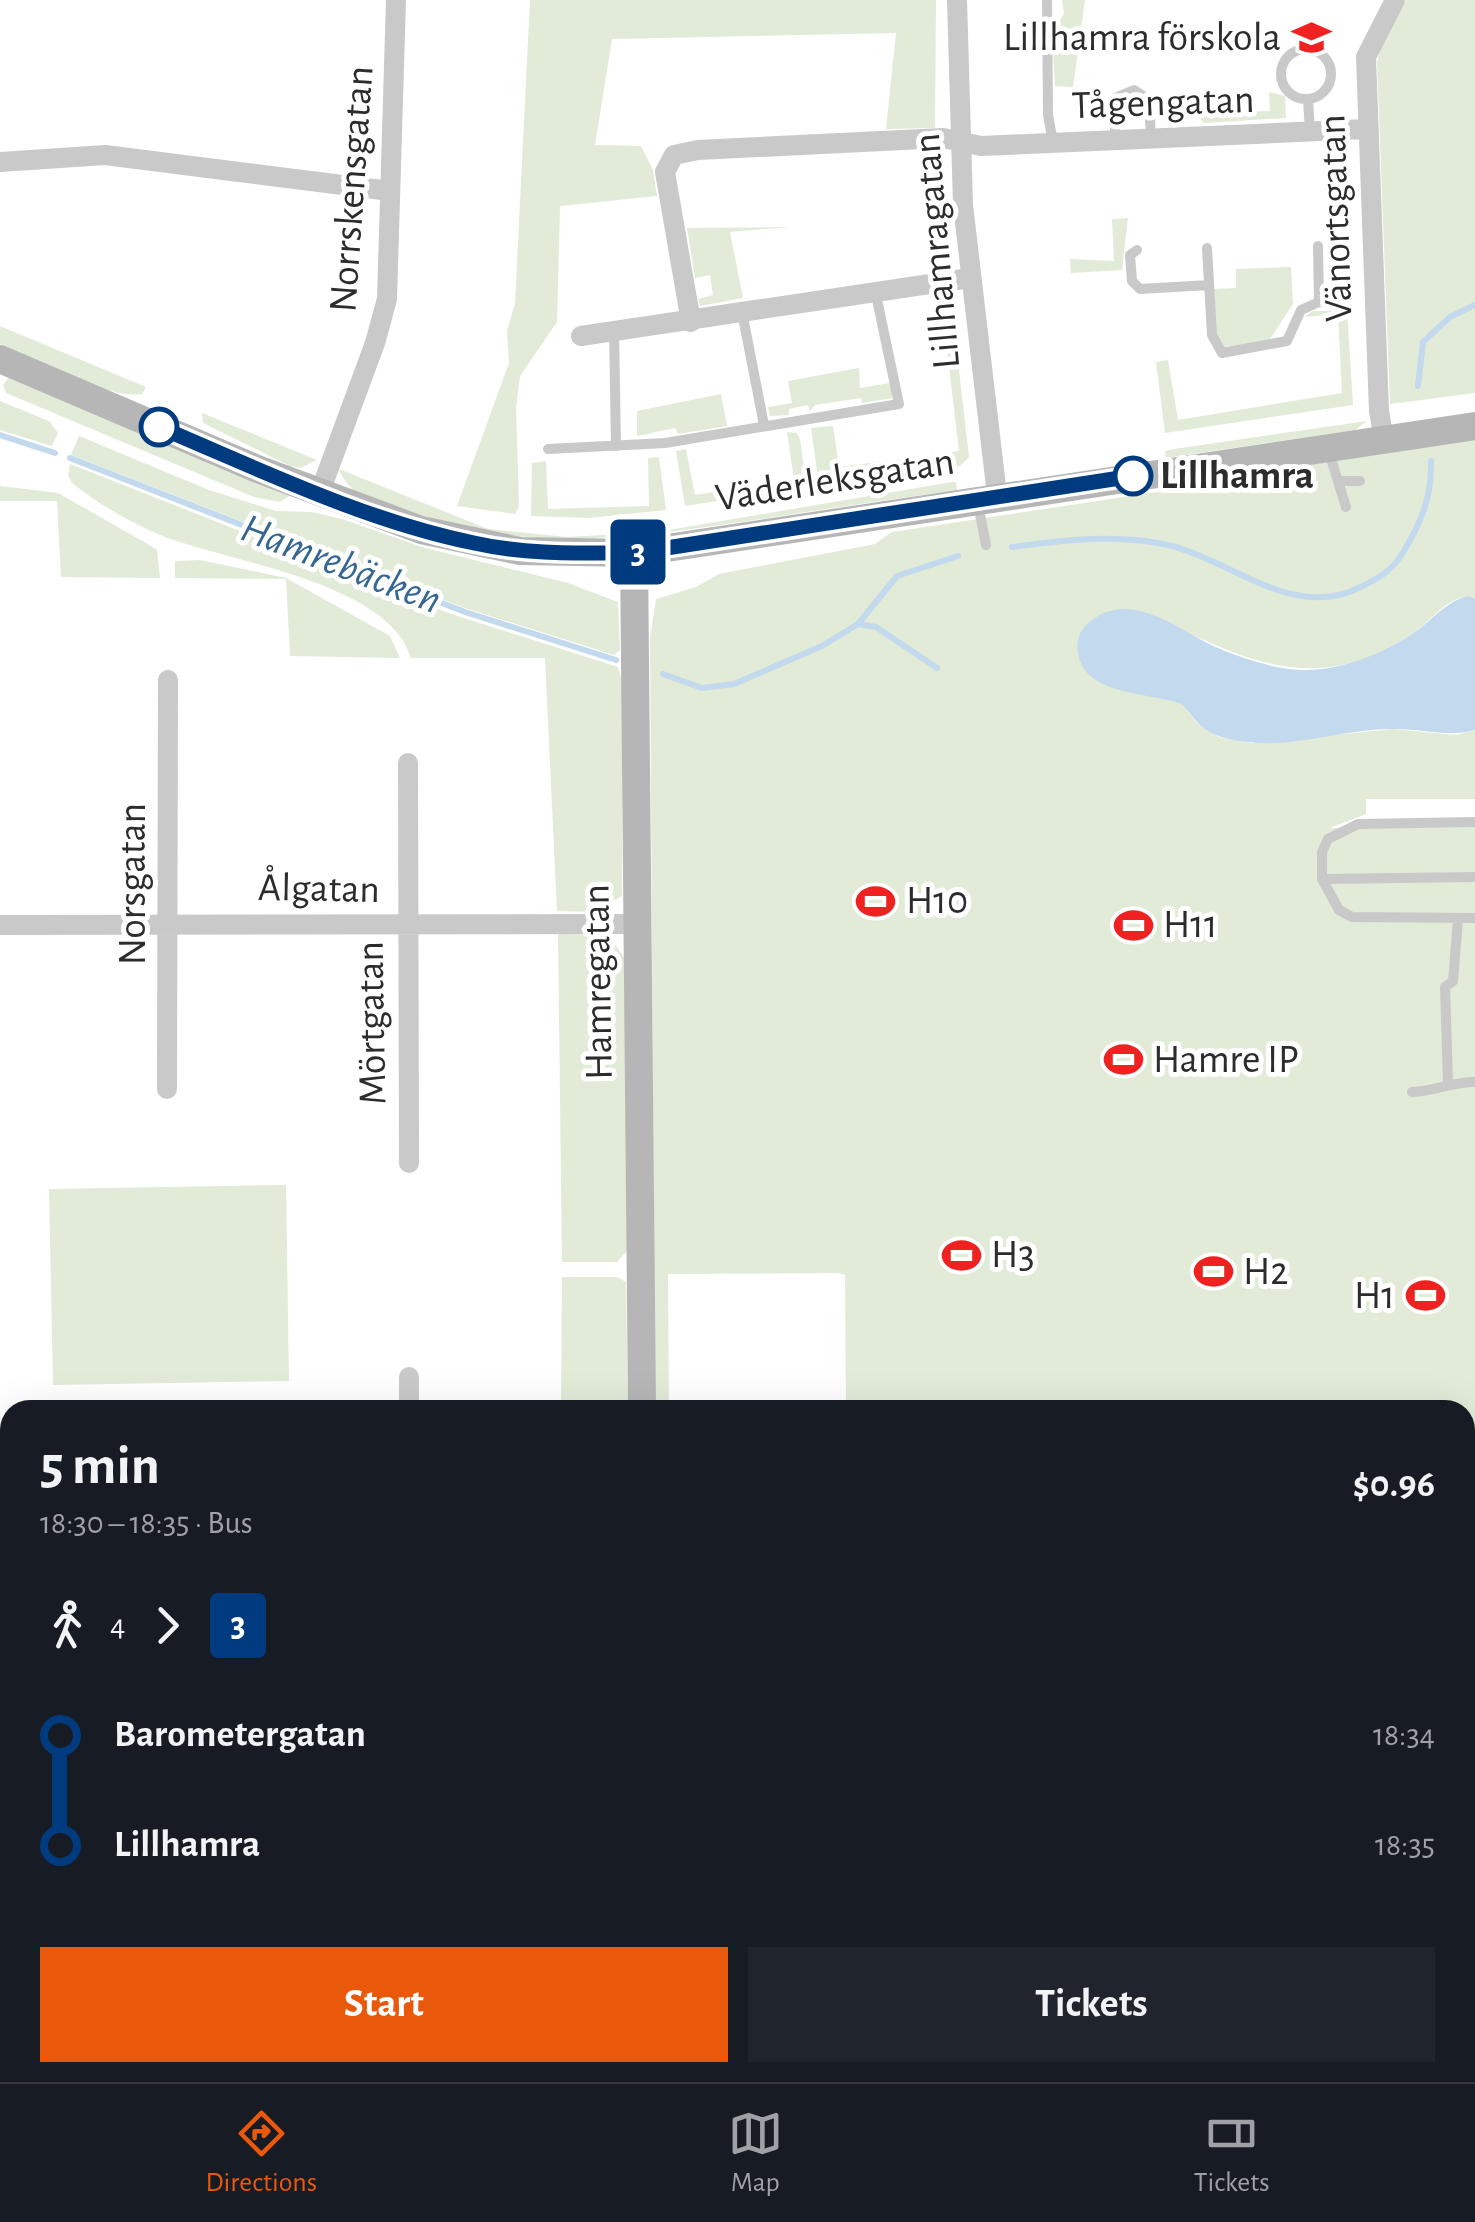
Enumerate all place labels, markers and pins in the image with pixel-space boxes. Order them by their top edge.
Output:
school or university icon: Lillhamra förskola [1290,17,1332,59]
place label: Lillhamra förskola [1003,18,1281,58]
unlabelled marker [140,408,178,446]
place label: Lillhamra [1160,456,1314,496]
marker: Lillhamra [1114,457,1152,495]
sports icon: H10 [855,880,897,922]
place label: H10 [906,881,968,921]
sports icon: H11 [1112,904,1154,946]
place label: H11 [1163,905,1218,945]
sports icon: Hamre IP [1102,1039,1144,1081]
place label: Hamre IP [1153,1040,1299,1080]
sports icon: H3 [940,1234,982,1276]
place label: H3 [991,1235,1035,1275]
sports icon: H2 [1192,1251,1234,1293]
place label: H2 [1243,1252,1289,1292]
sports icon: H1 [1404,1275,1446,1317]
place label: H1 [1354,1276,1395,1316]

